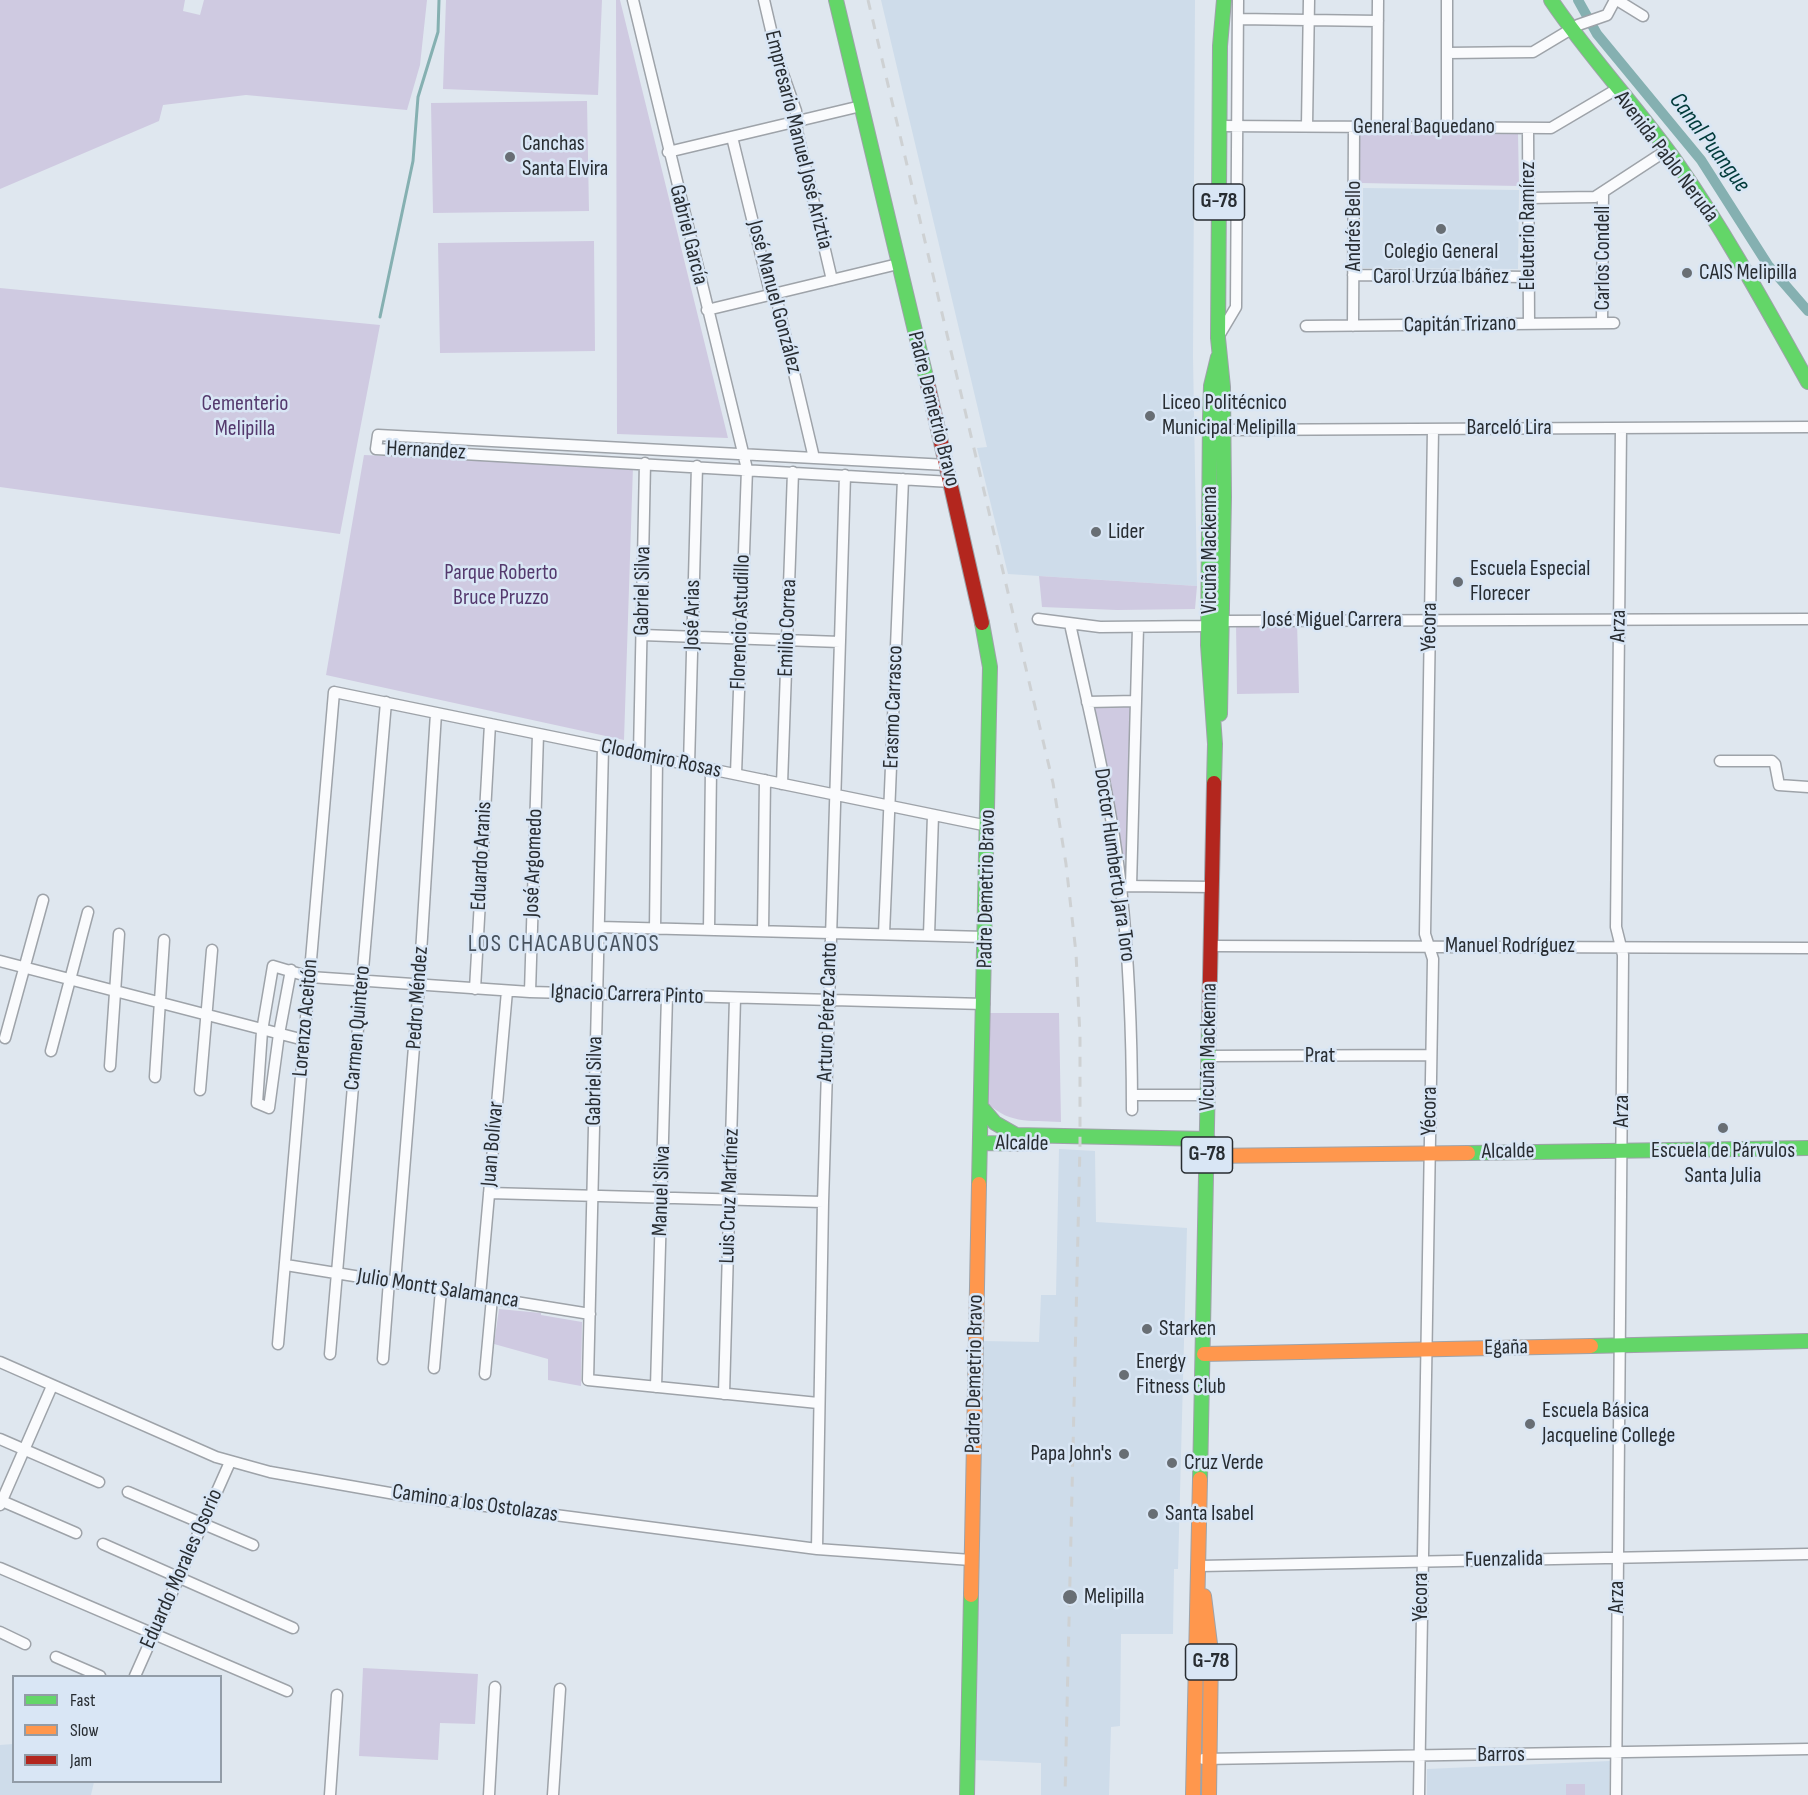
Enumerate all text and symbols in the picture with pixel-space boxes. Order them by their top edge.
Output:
street label: Empresario Manuel José Ariztia [758,28,838,252]
street label: Avenida Pablo Neruda [1608,86,1724,228]
water label: Canal Puangue [1662,87,1756,199]
street label: General Baquedano [1353,114,1495,140]
place label: Canchas Santa Elvira [522,131,608,182]
marker: Canchas Santa Elvira [503,150,517,164]
street label: Eleuterio Ramírez [1515,162,1541,290]
street label: Andrés Bello [1341,181,1367,271]
street label: Gabriel García [663,182,713,288]
road number: G-78 [1194,184,1244,220]
street label: Carlos Condell [1590,206,1616,310]
street label: José Manuel González [741,218,807,376]
marker: Colegio General Carol Urzúa Ibáñez [1434,222,1448,236]
place label: Colegio General Carol Urzúa Ibáñez [1373,239,1509,290]
place label: CAIS Melipilla [1699,260,1797,286]
marker: CAIS Melipilla [1680,266,1694,280]
street label: Capitán Trizano [1403,311,1517,339]
street label: Padre Demetrio Bravo [901,329,965,489]
place label: Liceo Politécnico Municipal Melipilla [1162,390,1296,442]
park label: Cementerio Melipilla [202,391,288,442]
marker: Liceo Politécnico Municipal Melipilla [1143,409,1157,423]
street label: Barceló Lira [1466,415,1552,441]
street label: Hernandez [386,436,466,466]
street label: Vicuña Mackenna [1197,486,1223,614]
place label: Lider [1108,519,1145,545]
marker: Lider [1089,525,1103,539]
street label: Gabriel Silva [629,546,657,636]
street label: Florencio Astudillo [725,554,757,690]
place label: Escuela Especial Florecer [1470,556,1590,608]
park label: Parque Roberto Bruce Pruzzo [444,560,558,612]
marker: Escuela Especial Florecer [1451,575,1465,589]
street label: Emilio Correa [773,579,803,677]
street label: José Arias [679,580,707,650]
street label: Yécora [1416,602,1444,652]
street label: José Miguel Carrera [1262,607,1402,633]
street label: Arza [1606,610,1632,642]
street label: Erasmo Carrasco [879,645,909,769]
street label: Clodomiro Rosas [598,733,724,785]
street label: Doctor Humberto Jara Toro [1087,767,1141,963]
street label: Eduardo Aranis [466,801,498,911]
street label: José Argomedo [519,808,549,918]
street label: Padre Demetrio Bravo [972,809,1002,969]
district label: LOS CHACABUCANOS [468,931,660,959]
street label: Manuel Rodríguez [1445,933,1575,959]
street label: Arturo Pérez Canto [812,942,844,1082]
street label: Pedro Méndez [401,946,435,1050]
street label: Lorenzo Aceitón [288,958,324,1078]
street label: Carmen Quintero [339,965,377,1091]
street label: Ignacio Carrera Pinto [550,979,704,1011]
street label: Vicuña Mackenna [1195,983,1223,1111]
street label: Gabriel Silva [581,1036,609,1126]
street label: Prat [1305,1043,1335,1069]
street label: Yécora [1416,1086,1444,1136]
street label: Arza [1609,1095,1635,1127]
street label: Juan Bolívar [476,1100,510,1188]
marker: Escuela de Párvulos Santa Julia [1716,1121,1730,1135]
street label: Luis Cruz Martínez [714,1128,746,1264]
street label: Alcalde [995,1130,1049,1158]
road number: G-78 [1182,1137,1232,1173]
street label: Alcalde [1481,1138,1535,1166]
place label: Escuela de Párvulos Santa Julia [1651,1138,1795,1190]
street label: Manuel Silva [647,1145,677,1237]
street label: Julio Montt Salamanca [355,1263,521,1315]
street label: Padre Demetrio Bravo [960,1294,990,1454]
place label: Starken [1159,1316,1216,1342]
marker: Starken [1140,1322,1154,1336]
street label: Egaña [1484,1334,1528,1362]
place label: Energy Fitness Club [1136,1349,1226,1400]
marker: Energy Fitness Club [1117,1368,1131,1382]
place label: Escuela Básica Jacqueline College [1542,1398,1675,1450]
marker: Escuela Básica Jacqueline College [1523,1417,1537,1431]
place label: Papa John's [1030,1441,1112,1467]
marker: Papa John's [1117,1447,1131,1461]
place label: Cruz Verde [1184,1450,1264,1476]
marker: Cruz Verde [1165,1456,1179,1470]
street label: Camino a los Ostolazas [391,1479,559,1529]
street label: Eduardo Morales Osorio [135,1485,229,1653]
place label: Santa Isabel [1165,1501,1254,1527]
marker: Santa Isabel [1146,1507,1160,1521]
street label: Fuenzalida [1465,1546,1543,1574]
street label: Yécora [1408,1572,1434,1622]
street label: Arza [1604,1581,1630,1613]
place label: Melipilla [1084,1584,1144,1610]
marker: Melipilla [1061,1588,1079,1606]
road number: G-78 [1186,1644,1236,1680]
legend [12,1675,222,1783]
text: Fast [70,1690,95,1711]
text: Slow [70,1720,99,1741]
street label: Barros [1477,1742,1525,1768]
text: Jam [70,1750,92,1771]

